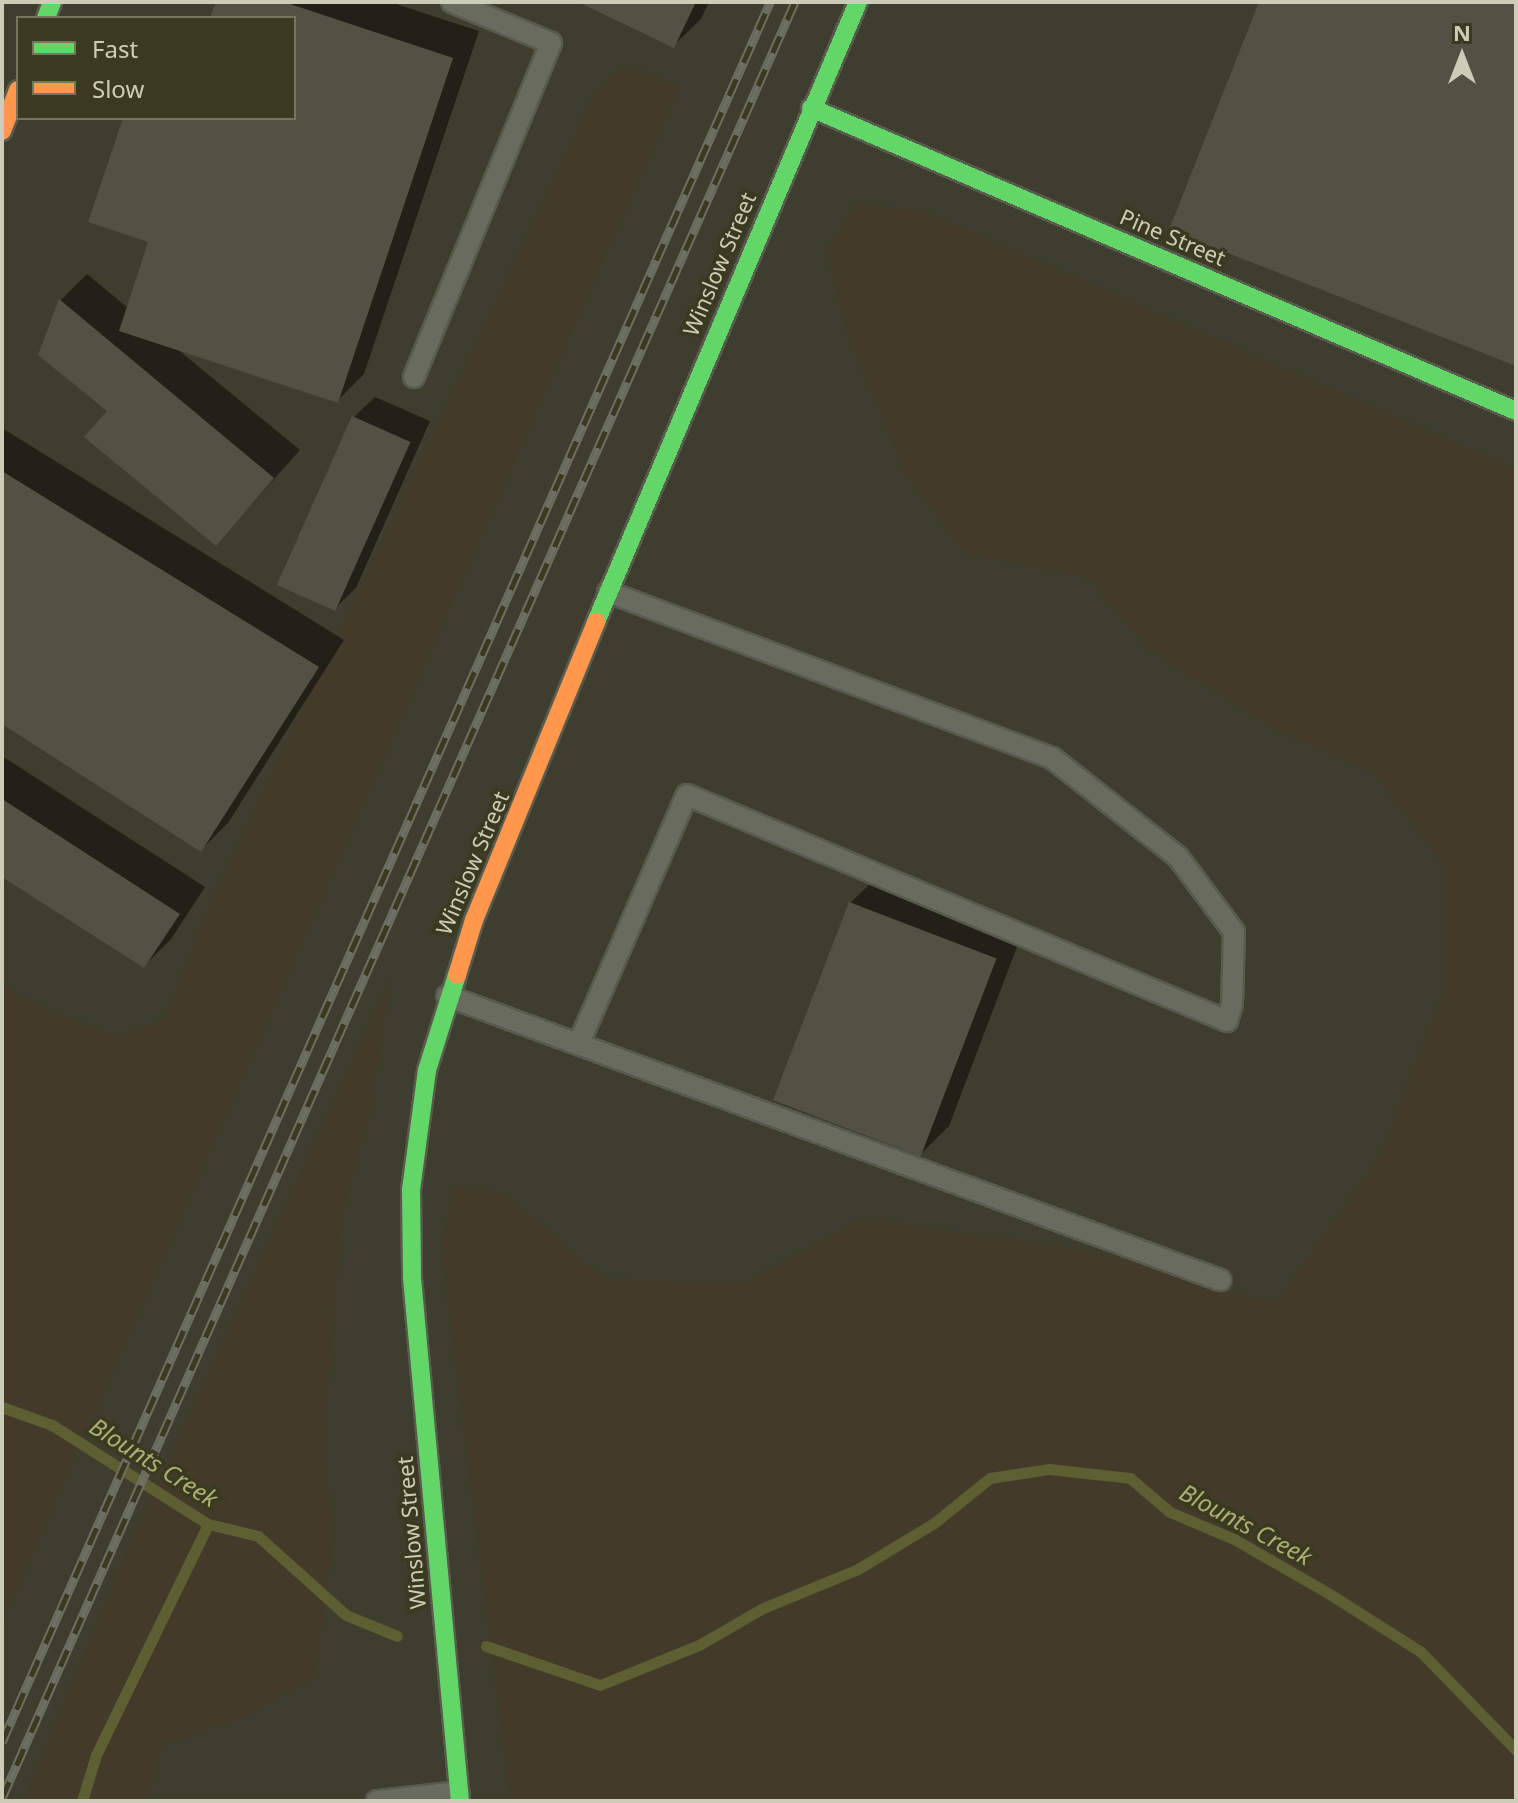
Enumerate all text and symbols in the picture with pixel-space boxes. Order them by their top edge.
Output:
legend [16,16,296,120]
north arrow [1422,16,1502,96]
text: N [1453,17,1471,47]
text: Fast [92,32,138,65]
text: Slow [92,72,144,105]
street label: Winslow Street [677,188,761,340]
street label: Pine Street [1116,203,1230,271]
street label: Winslow Street [430,787,514,939]
water label: Blounts Creek [85,1411,223,1513]
street label: Winslow Street [391,1456,431,1610]
water label: Blounts Creek [1175,1477,1317,1571]

